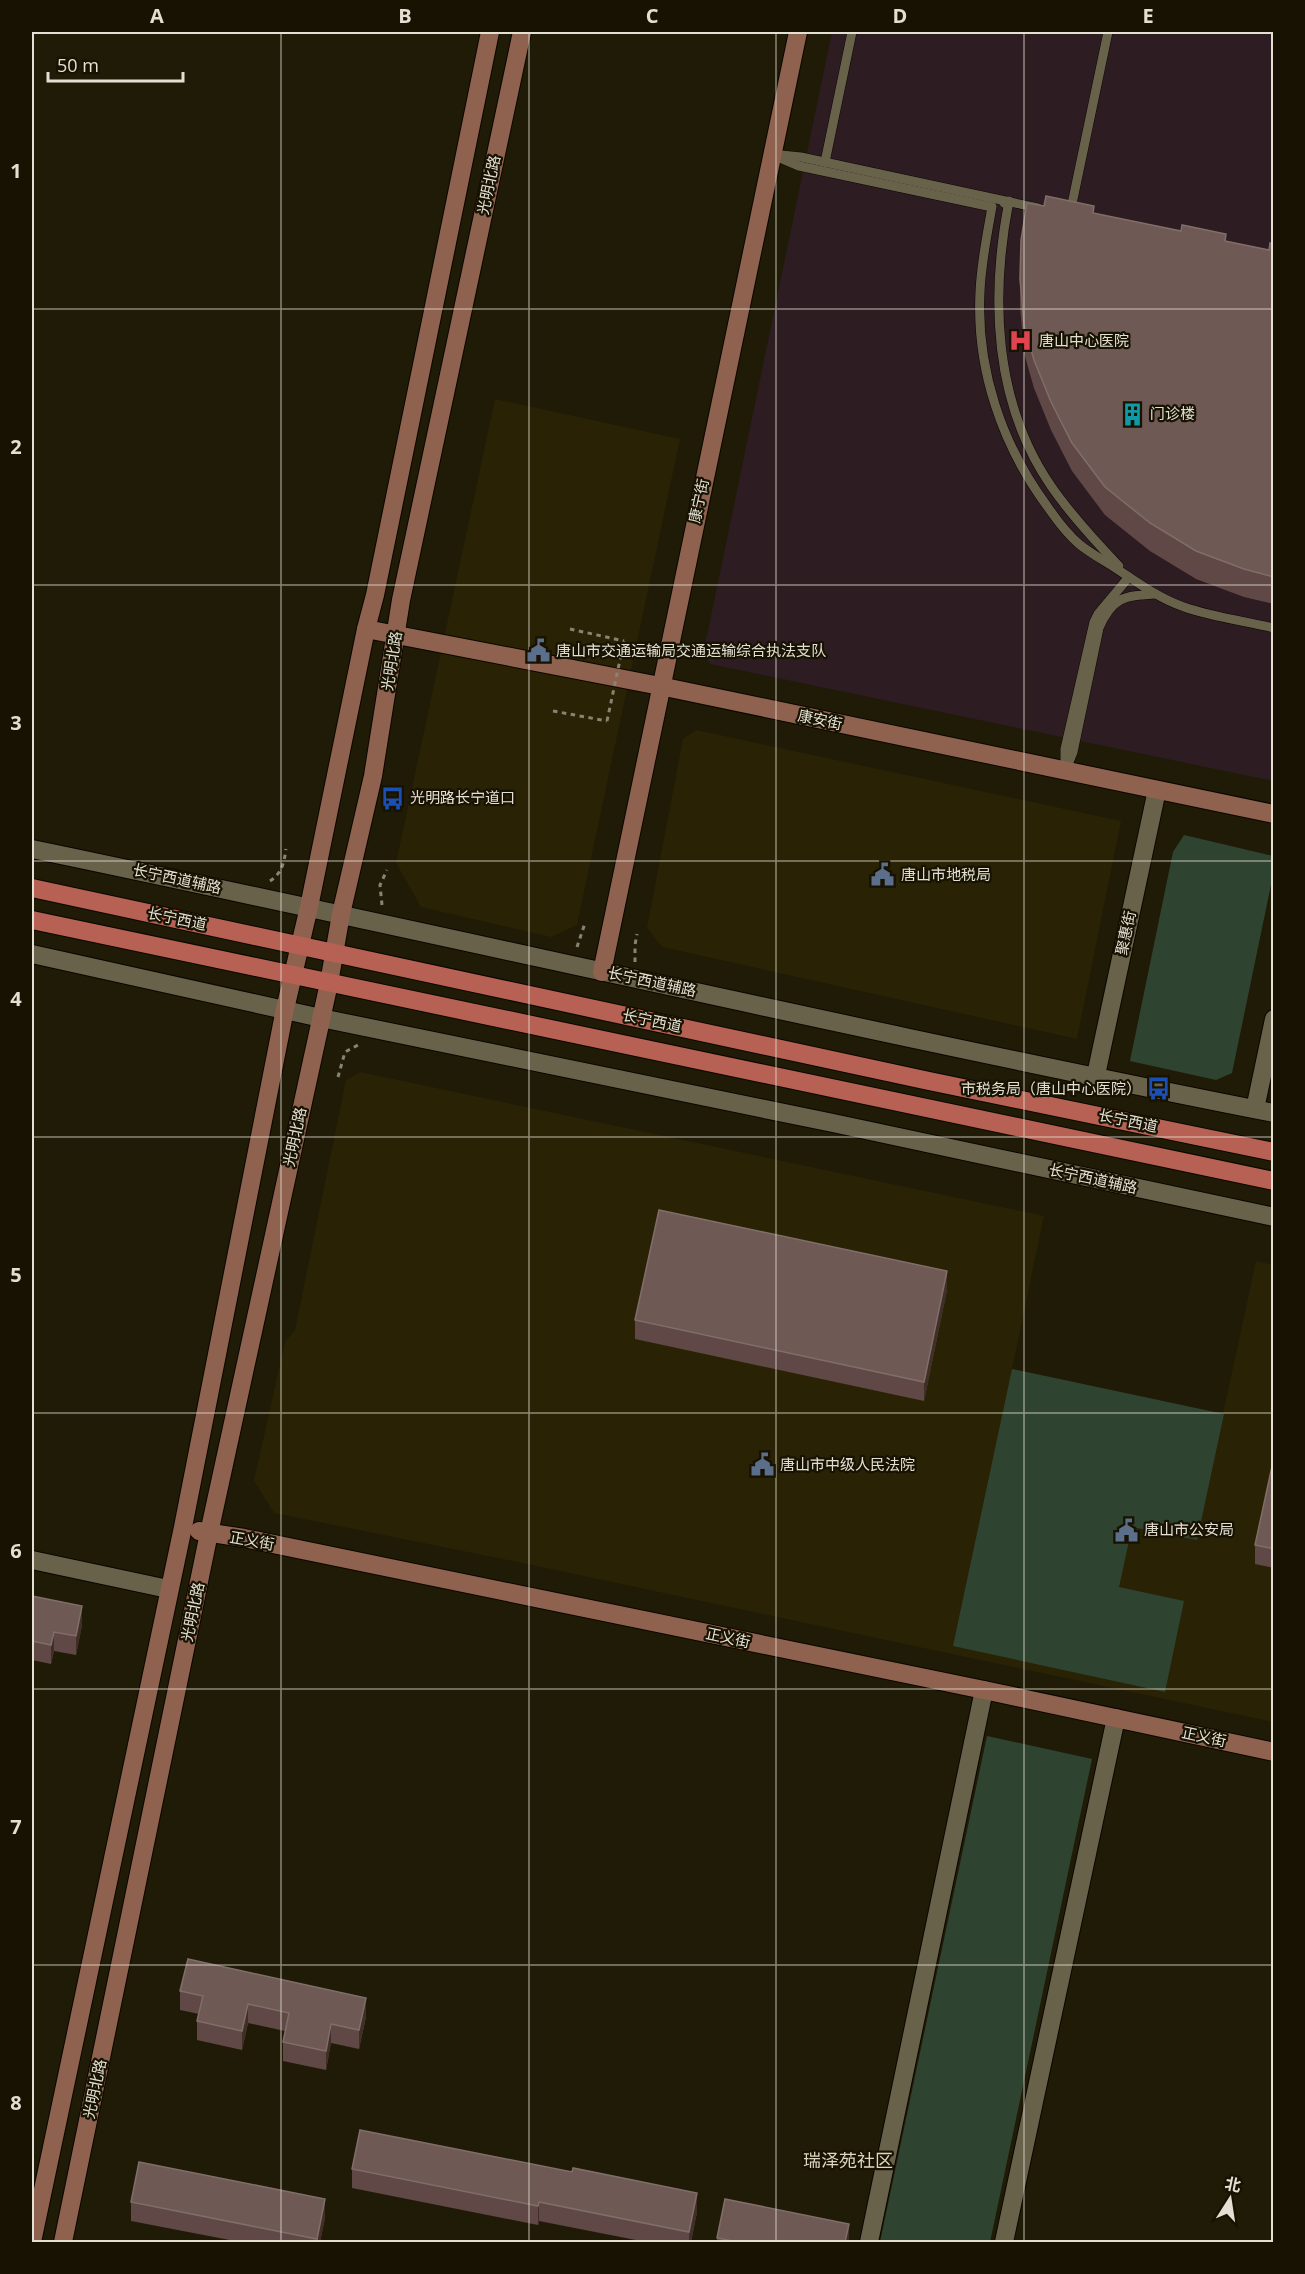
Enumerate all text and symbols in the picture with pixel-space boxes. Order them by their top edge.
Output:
text: A [150,2,164,29]
text: B [398,2,412,29]
text: C [646,2,659,29]
text: D [893,2,907,29]
text: E [1142,2,1154,29]
scale bar [48,45,183,83]
text: 50 m [57,53,99,77]
street label: 光明北路 [472,153,504,216]
text: 1 [10,157,22,184]
hospital icon: 唐山中心医院 [1008,328,1034,354]
place label: 唐山中心医院 [1039,330,1129,350]
building icon: 门诊楼 [1119,401,1145,427]
place label: 门诊楼 [1150,403,1195,423]
text: 2 [10,433,22,460]
street label: 康宁街 [684,477,712,525]
street label: 光明北路 [376,630,406,692]
public building icon: 唐山市交通运输局交通运输综合执法支队 [525,638,551,664]
place label: 唐山市交通运输局交通运输综合执法支队 [556,640,826,660]
street label: 康安街 [796,705,844,733]
text: 3 [10,709,22,736]
bus stop icon: 光明路长宁道口 [379,785,405,811]
place label: 光明路长宁道口 [410,787,515,807]
street label: 长宁西道辅路 [131,859,223,897]
public building icon: 唐山市地税局 [870,862,896,888]
place label: 唐山市地税局 [901,864,991,884]
street label: 长宁西道 [146,902,209,934]
street label: 聚惠街 [1111,909,1139,957]
street label: 长宁西道辅路 [606,962,698,1000]
text: 4 [10,985,22,1012]
street label: 长宁西道 [621,1004,684,1036]
bus stop icon: 市税务局（唐山中心医院） [1146,1076,1172,1102]
place label: 市税务局（唐山中心医院） [961,1078,1141,1098]
street label: 长宁西道 [1097,1104,1160,1136]
street label: 光明北路 [278,1105,310,1168]
street label: 长宁西道辅路 [1047,1159,1139,1197]
text: 5 [10,1261,22,1288]
public building icon: 唐山市中级人民法院 [749,1452,775,1478]
place label: 唐山市中级人民法院 [780,1454,915,1474]
public building icon: 唐山市公安局 [1113,1517,1139,1543]
place label: 唐山市公安局 [1144,1519,1234,1539]
street label: 正义街 [228,1526,276,1554]
text: 6 [10,1537,22,1564]
street label: 光明北路 [176,1580,208,1643]
street label: 正义街 [704,1623,752,1651]
street label: 正义街 [1180,1722,1228,1750]
text: 7 [10,1813,22,1840]
street label: 光明北路 [78,2057,110,2120]
text: 8 [10,2089,22,2116]
district label: 瑞泽苑社区 [803,2148,893,2172]
north arrow [1200,2169,1260,2229]
text: 北 [1223,2172,1243,2197]

